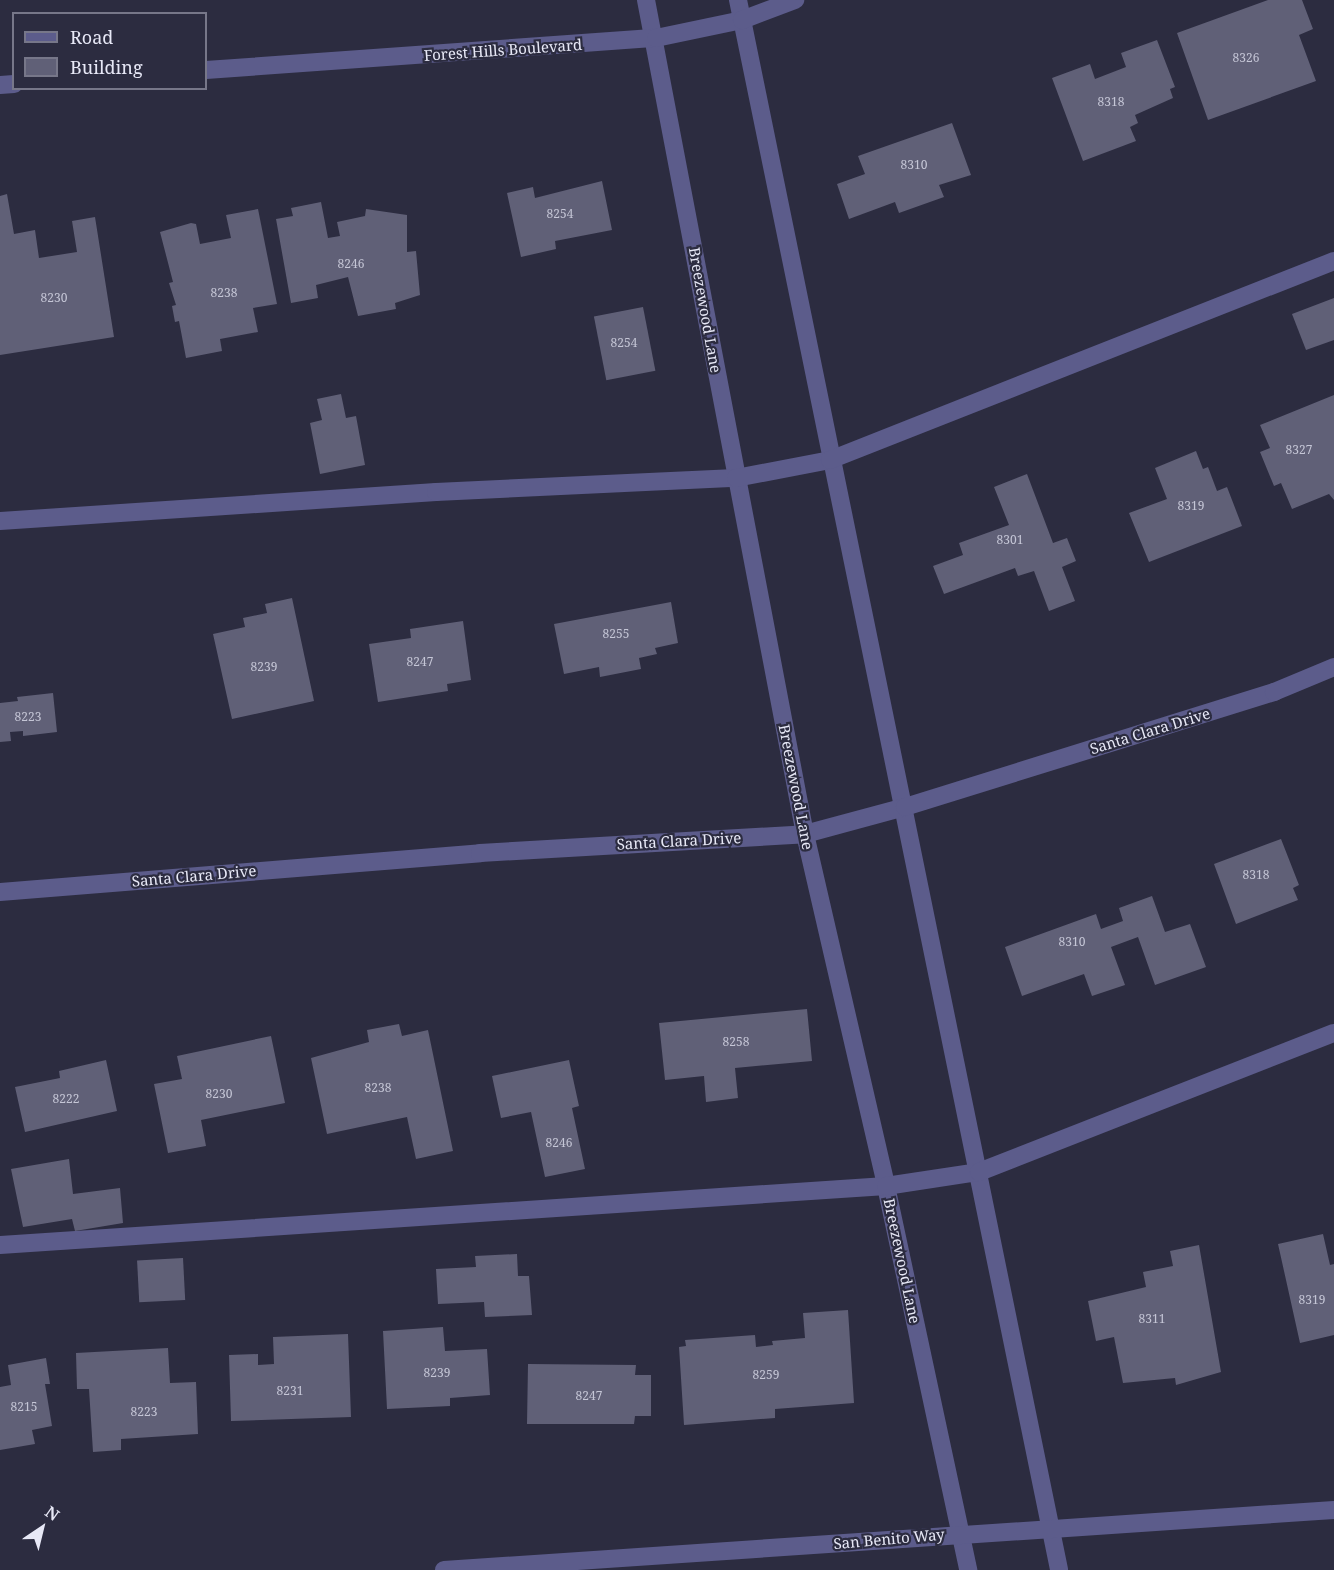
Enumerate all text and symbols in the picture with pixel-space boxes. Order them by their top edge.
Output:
legend [12,12,207,90]
text: Road [70,25,113,49]
street label: Forest Hills Boulevard [423,35,583,65]
house number: 8326 [1233,51,1259,65]
text: Building [70,55,143,79]
house number: 8318 [1098,95,1124,109]
house number: 8310 [901,158,927,172]
house number: 8254 [547,207,573,221]
street label: Breezewood Lane [685,246,725,374]
house number: 8246 [338,257,364,271]
house number: 8238 [211,286,237,300]
house number: 8230 [41,291,67,305]
house number: 8254 [611,336,637,350]
house number: 8327 [1286,443,1312,457]
house number: 8319 [1178,499,1204,513]
house number: 8301 [997,533,1023,547]
house number: 8255 [603,627,629,641]
house number: 8247 [407,655,433,669]
house number: 8239 [251,660,277,674]
street label: Santa Clara Drive [1088,704,1212,758]
house number: 8223 [15,710,41,724]
street label: Breezewood Lane [775,723,817,851]
street label: Santa Clara Drive [616,829,742,853]
street label: Santa Clara Drive [131,862,257,890]
house number: 8318 [1243,868,1269,882]
house number: 8310 [1059,935,1085,949]
house number: 8258 [723,1035,749,1049]
house number: 8238 [365,1081,391,1095]
house number: 8230 [206,1087,232,1101]
house number: 8222 [53,1092,79,1106]
house number: 8246 [546,1136,572,1150]
street label: Breezewood Lane [880,1197,924,1325]
house number: 8319 [1299,1293,1325,1307]
house number: 8311 [1139,1312,1165,1326]
house number: 8239 [424,1366,450,1380]
house number: 8259 [753,1368,779,1382]
house number: 8231 [277,1384,303,1398]
house number: 8247 [576,1389,602,1403]
house number: 8215 [11,1400,37,1414]
house number: 8223 [131,1405,157,1419]
north arrow [12,1498,72,1558]
text: N [41,1501,64,1526]
street label: San Benito Way [833,1525,945,1553]

